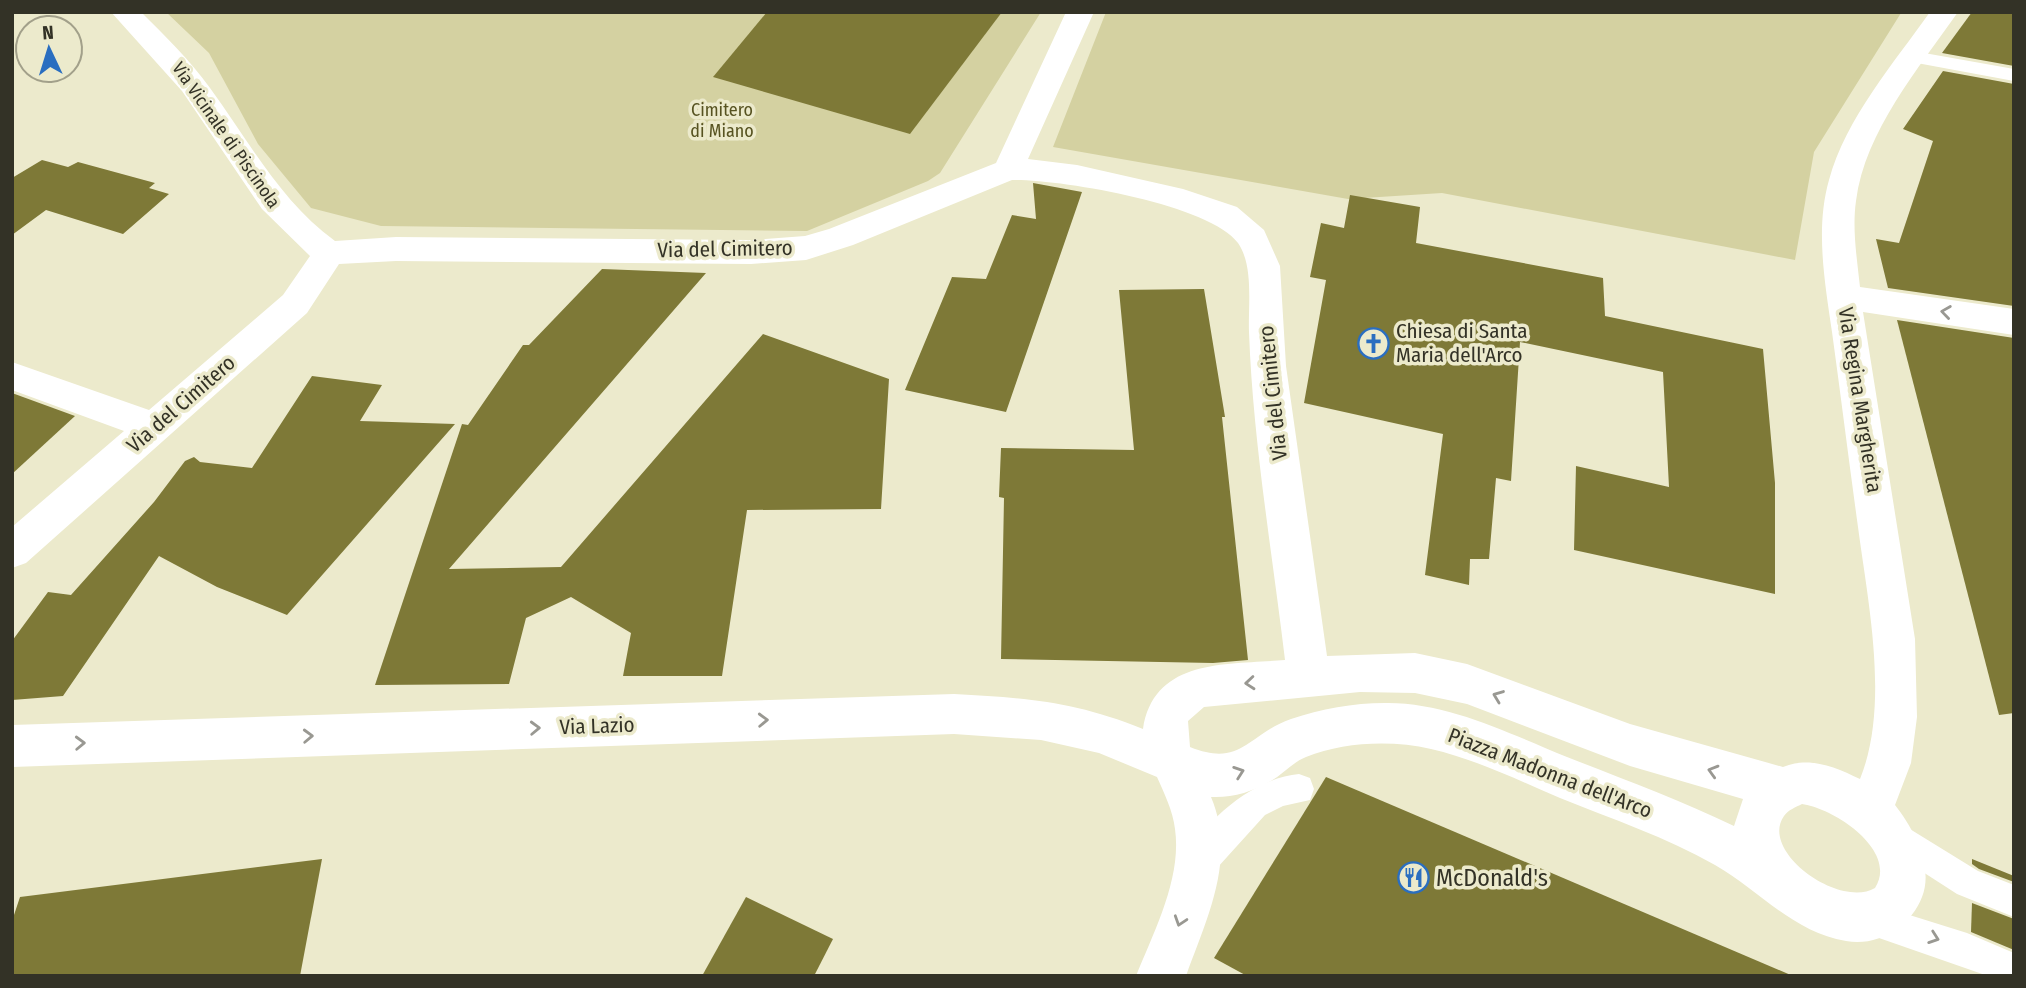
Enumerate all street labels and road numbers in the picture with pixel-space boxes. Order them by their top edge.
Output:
street label: Via Vicinale di Piscinola [167,58,285,212]
street label: Via del Cimitero [657,235,793,263]
street label: Via Regina Margherita [1833,305,1887,495]
street label: Via del Cimitero [1253,324,1293,462]
street label: Via del Cimitero [121,350,241,458]
street label: Via Lazio [559,712,635,740]
street label: Piazza Madonna dell'Arco [1444,722,1656,824]

